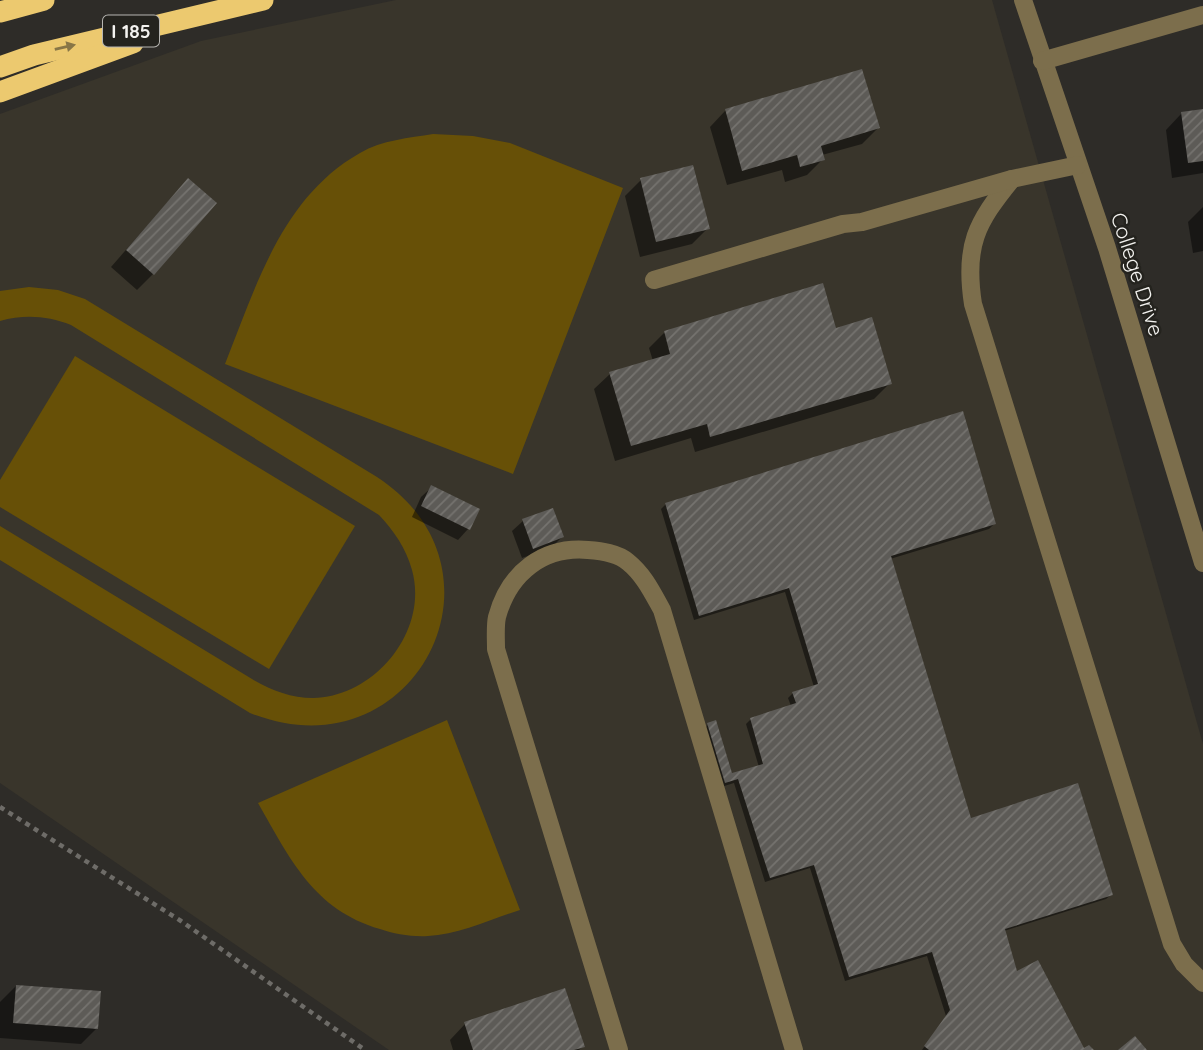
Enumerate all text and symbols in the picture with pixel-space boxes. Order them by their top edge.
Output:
road number: I 185 [103,16,159,46]
one-way arrow [54,41,76,52]
street label: College Drive [1106,209,1170,339]

